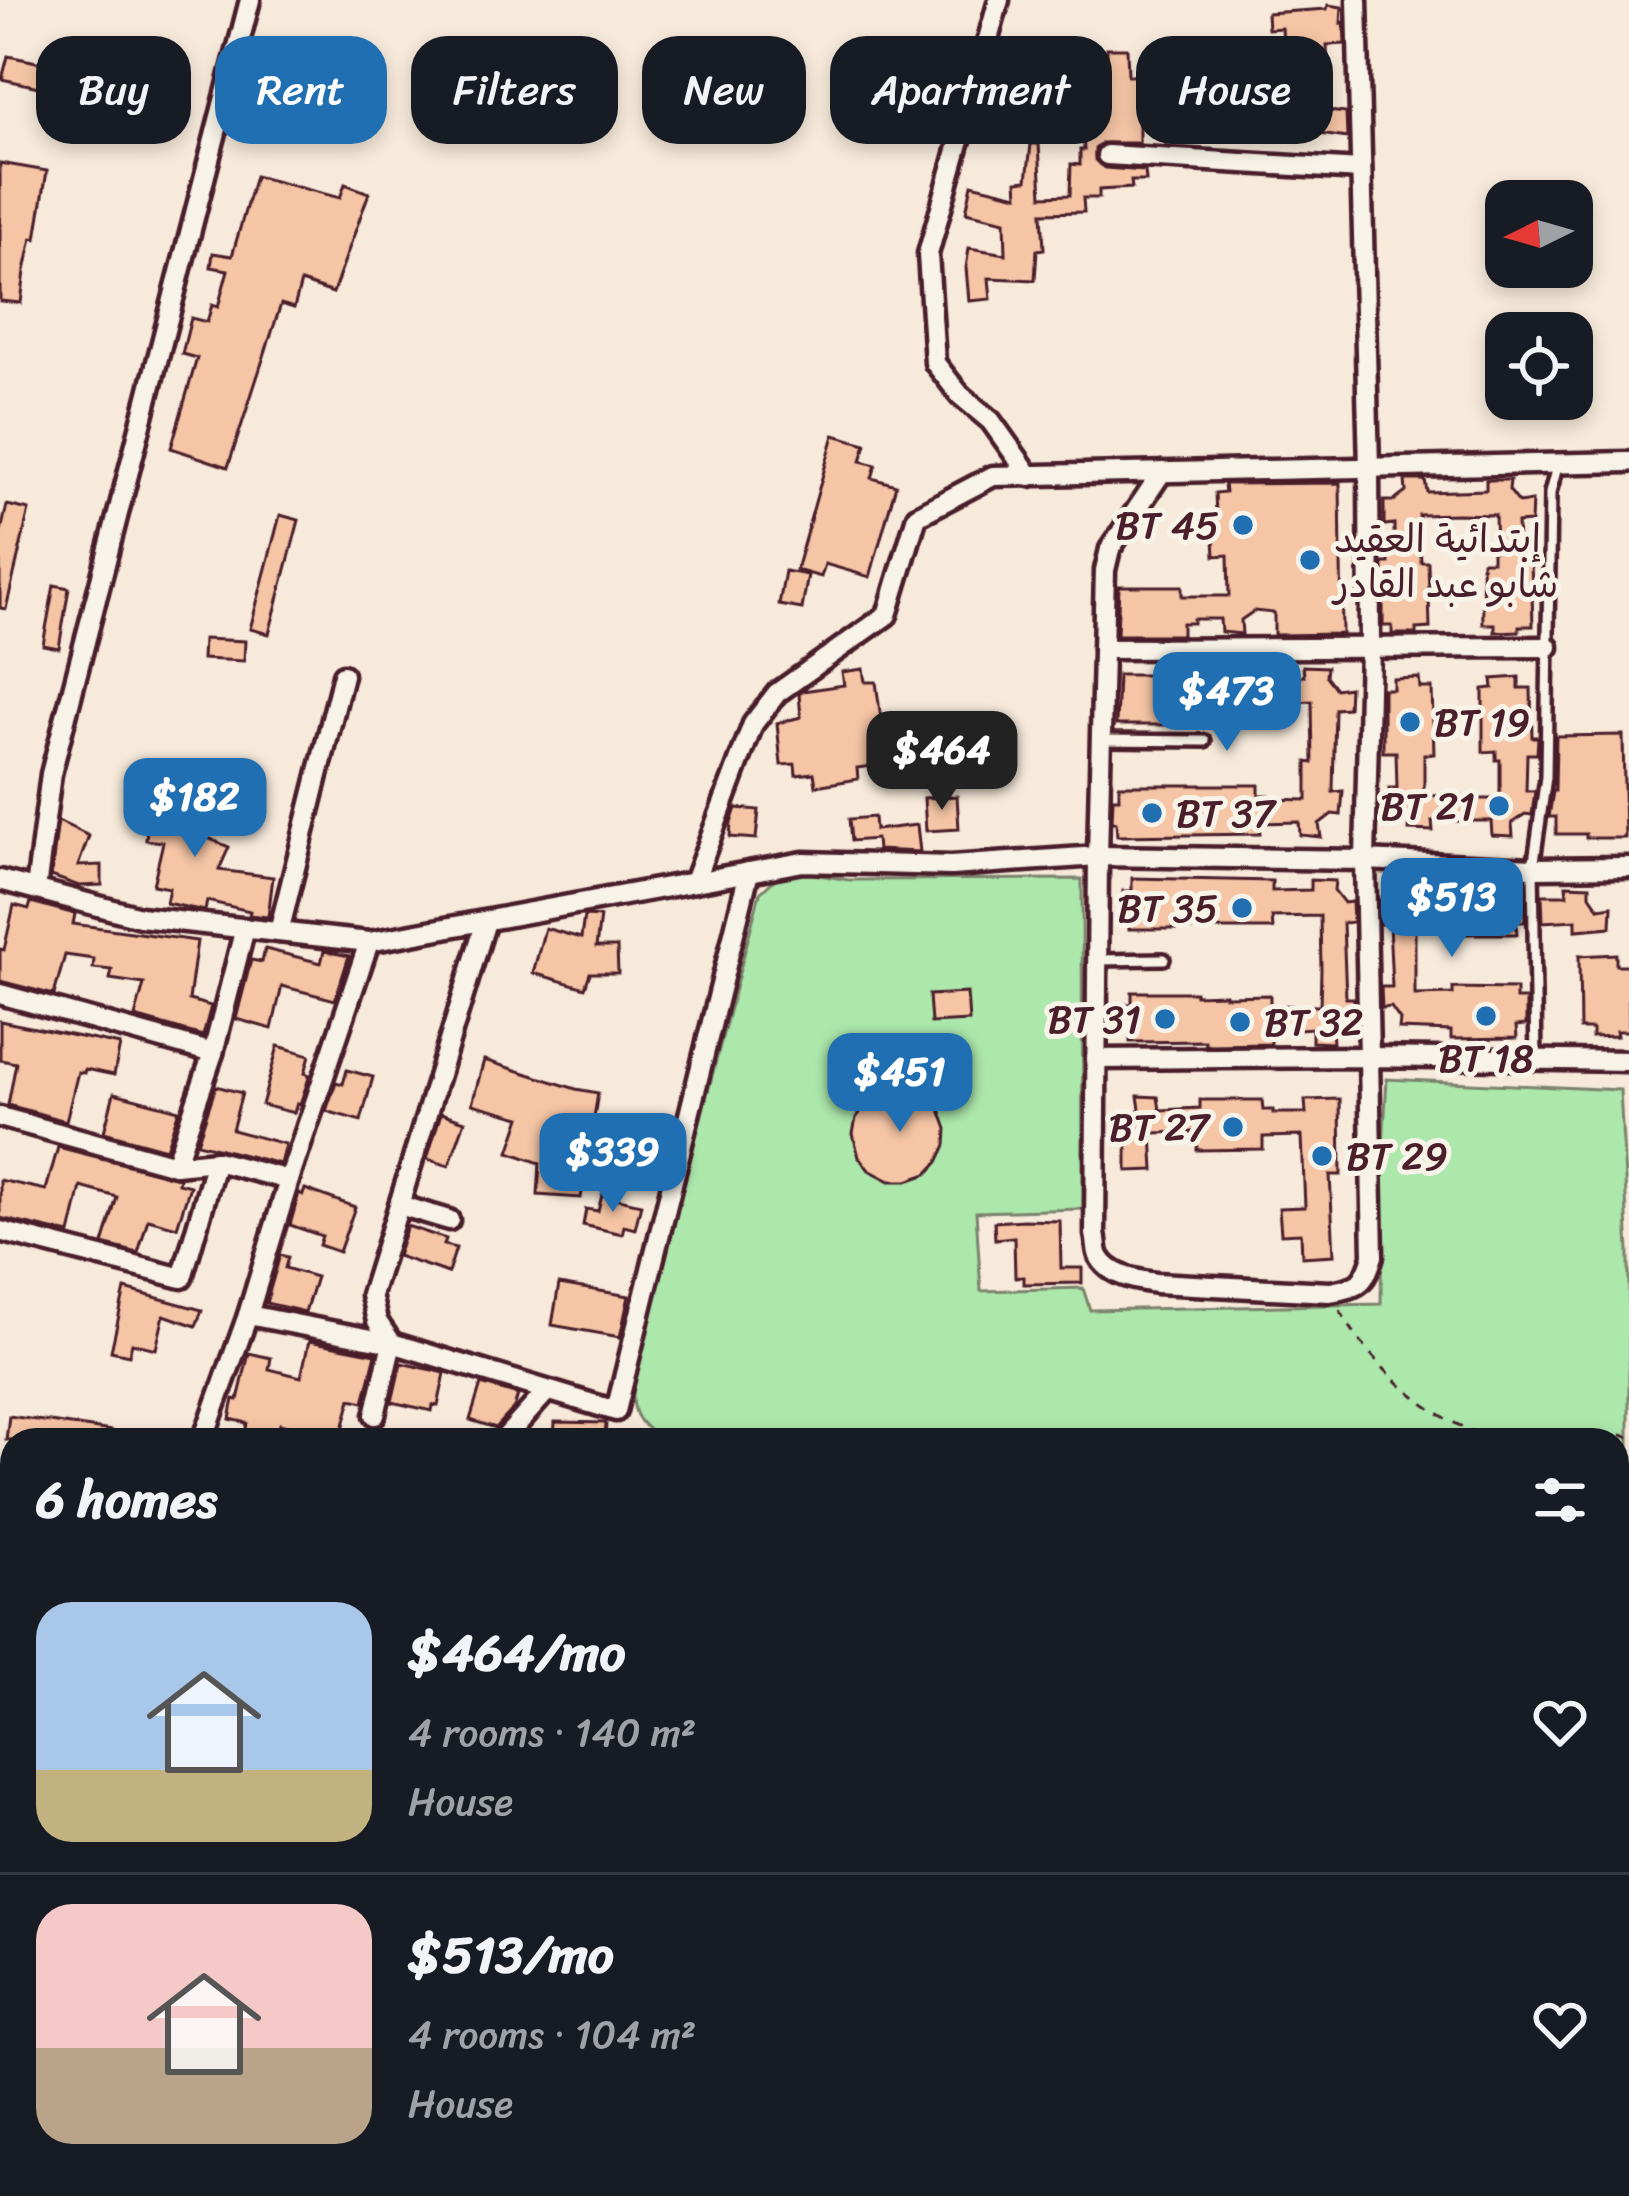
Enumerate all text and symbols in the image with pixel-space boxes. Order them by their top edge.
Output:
chip: Buy [36,36,191,144]
chip: Rent [215,36,387,144]
chip: Filters [411,36,618,144]
chip: New [642,36,806,144]
chip: Apartment [830,36,1112,144]
chip: House [1136,36,1333,144]
north arrow [1485,180,1593,288]
map controls [1485,180,1593,420]
button: locate [1485,312,1593,420]
place label: BT 45 [1115,491,1219,560]
place label: إبتدائية العقيد شابو عبد القادر [1331,504,1558,618]
marker: BT 45 [1230,512,1256,538]
marker: إبتدائية العقيد شابو عبد القادر [1297,547,1323,573]
pin: $473 [1156,652,1298,754]
text: $473 [1180,656,1274,725]
place label: BT 19 [1434,688,1530,757]
marker: BT 19 [1397,709,1423,735]
pin: $464 [871,711,1013,813]
text: $464 [893,715,991,784]
pin: $182 [124,758,266,860]
text: $182 [151,762,240,831]
place label: BT 21 [1380,772,1475,841]
place label: BT 37 [1176,779,1278,848]
marker: BT 21 [1486,793,1512,819]
marker: BT 37 [1139,800,1165,826]
pin: $513 [1381,858,1523,960]
text: $513 [1408,862,1496,931]
place label: BT 35 [1117,874,1218,943]
marker: BT 35 [1229,895,1255,921]
place label: BT 31 [1047,985,1141,1054]
place label: BT 32 [1264,988,1363,1057]
marker: BT 18 [1473,1003,1499,1029]
marker: BT 31 [1152,1006,1178,1032]
marker: BT 32 [1227,1009,1253,1035]
place label: BT 18 [1438,1024,1534,1093]
pin: $451 [829,1033,971,1135]
text: $451 [854,1037,946,1106]
place label: BT 27 [1109,1093,1212,1162]
pin: $339 [542,1113,684,1215]
marker: BT 27 [1220,1114,1246,1140]
text: $339 [566,1117,660,1186]
place label: BT 29 [1346,1122,1448,1191]
marker: BT 29 [1309,1143,1335,1169]
text: 6 homes [36,1455,217,1545]
icon: filters [1527,1467,1593,1533]
text: $464/mo [408,1608,625,1698]
icon: home [132,1650,276,1794]
icon: heart [1527,1689,1593,1755]
text: 4 rooms · 140 m² [408,1698,696,1767]
text: House [408,1767,513,1836]
text: $513/mo [408,1910,614,2000]
icon: home [132,1952,276,2096]
icon: heart [1527,1991,1593,2057]
text: 4 rooms · 104 m² [408,2000,696,2069]
text: House [408,2069,513,2138]

